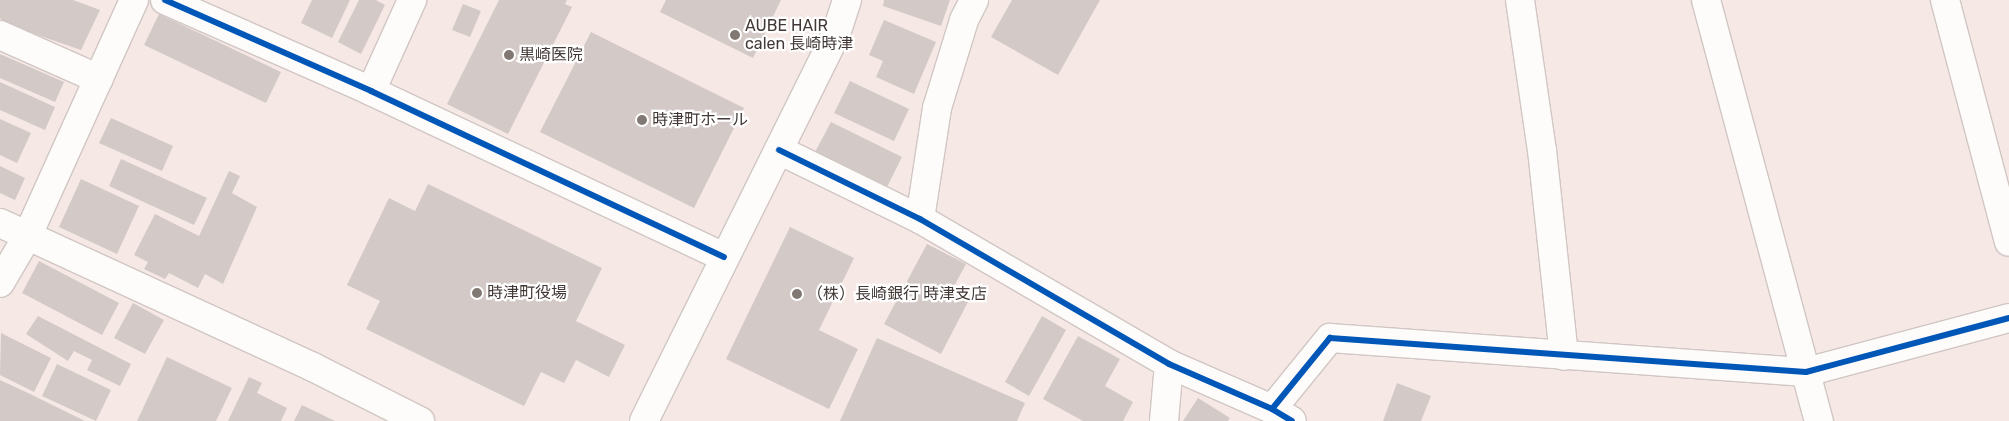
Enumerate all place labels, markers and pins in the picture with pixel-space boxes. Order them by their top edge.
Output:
place label: AUBE HAIR calen 長崎時津 [745,16,853,54]
marker: AUBE HAIR calen 長崎時津 [729,29,741,41]
place label: 黒崎医院 [519,45,583,65]
marker: 黒崎医院 [503,49,515,61]
place label: 時津町ホール [652,110,748,130]
marker: 時津町ホール [636,114,648,126]
place label: 時津町役場 [487,283,567,303]
place label: （株）長崎銀行 時津支店 [807,284,987,304]
marker: 時津町役場 [471,287,483,299]
marker: （株）長崎銀行 時津支店 [791,288,803,300]

